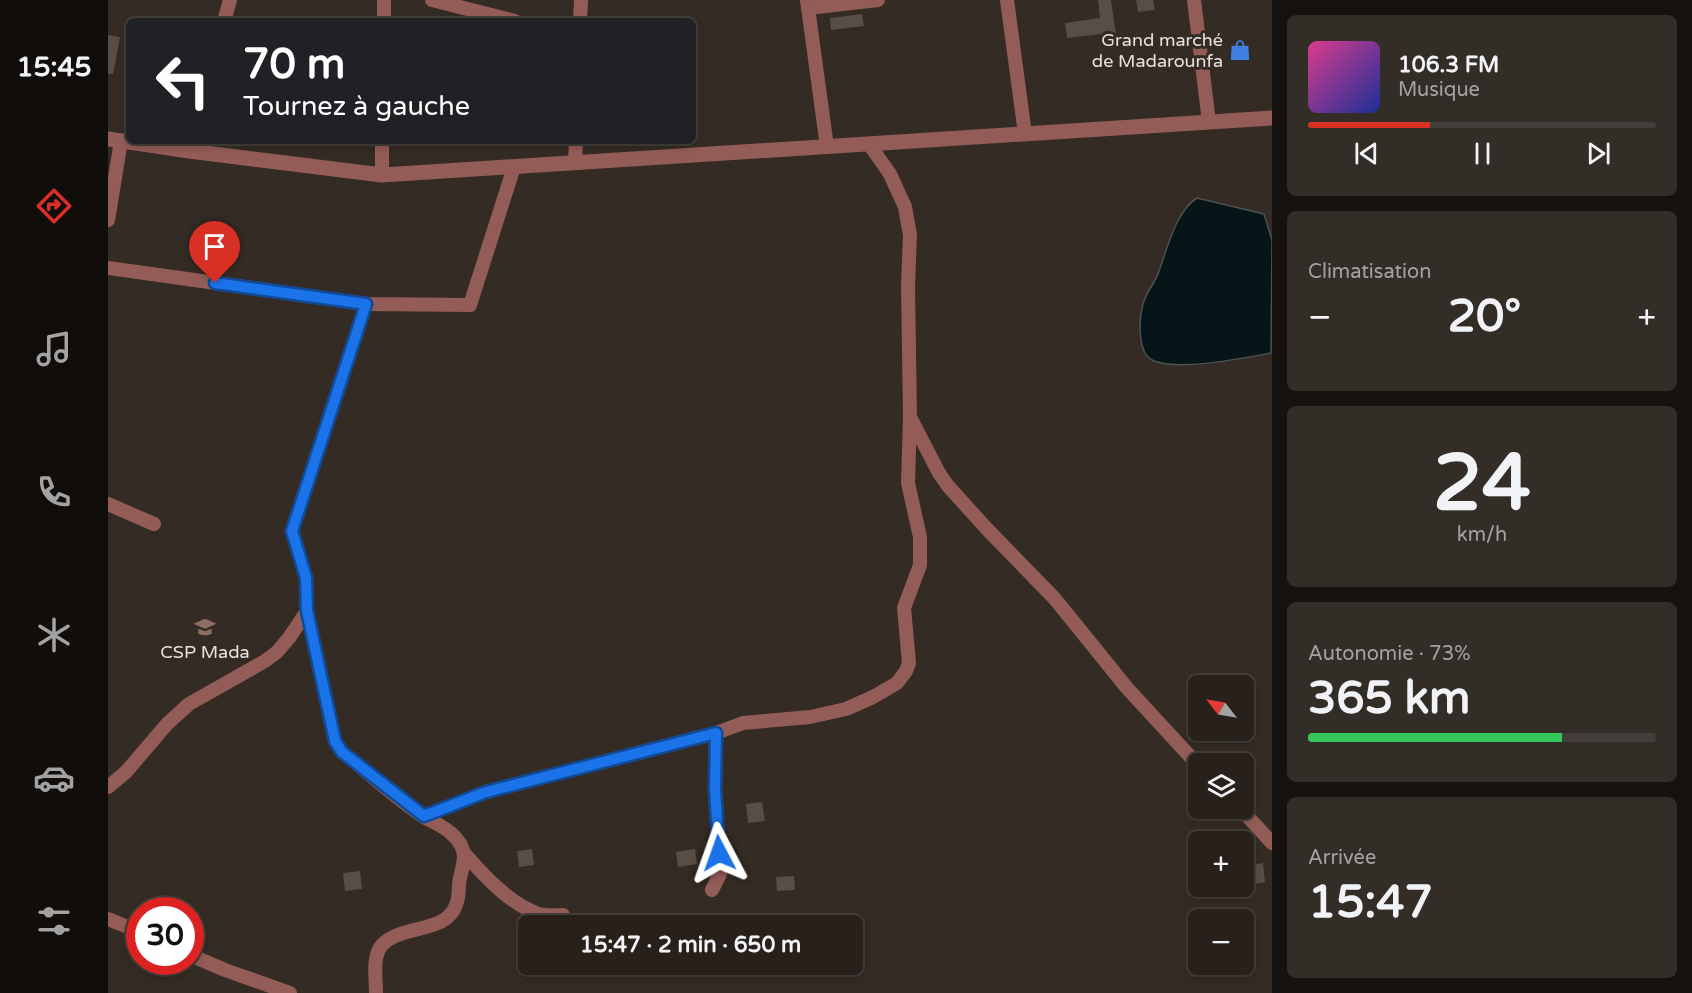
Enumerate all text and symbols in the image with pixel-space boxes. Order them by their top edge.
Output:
place label: Grand marché de Madarounfa [1092,29,1223,72]
shop icon: Grand marché de Madarounfa [1228,38,1252,62]
text: 70 m [243,39,345,90]
icon: left [144,42,222,120]
text: 15:45 [17,51,91,84]
text: 106.3 FM [1398,52,1499,78]
text: Musique [1398,78,1480,102]
text: Tournez à gauche [243,90,470,123]
icon: previous [1350,137,1383,170]
icon: pause [1466,137,1499,170]
icon: next [1582,137,1615,170]
icon: directions [33,185,75,227]
pin [189,221,240,283]
icon: arrive [198,230,231,263]
text: Climatisation [1308,260,1431,284]
text: 20° [1448,290,1521,344]
text: − [1308,298,1332,337]
text: + [1637,298,1656,337]
icon: music [33,328,75,370]
text: 24 [1433,437,1531,531]
icon: phone [33,471,75,513]
text: km/h [1457,523,1507,547]
icon: climate [33,614,75,656]
school or university icon: CSP Mada [193,615,217,639]
place label: CSP Mada [160,641,250,663]
text: Autonomie · 73% [1308,642,1470,666]
text: 365 km [1308,672,1470,726]
north arrow [1188,675,1254,741]
map controls [1188,675,1254,975]
button: layers [1188,753,1254,819]
icon: car [33,757,75,799]
position arrow [687,821,751,885]
button: + [1188,831,1254,897]
text: Arrivée [1308,846,1376,870]
text: 15:47 [1308,876,1433,930]
speed limit sign: 30 [126,897,204,975]
icon: filters [33,900,75,942]
button: − [1188,909,1254,975]
text: 15:47 · 2 min · 650 m [580,932,801,958]

